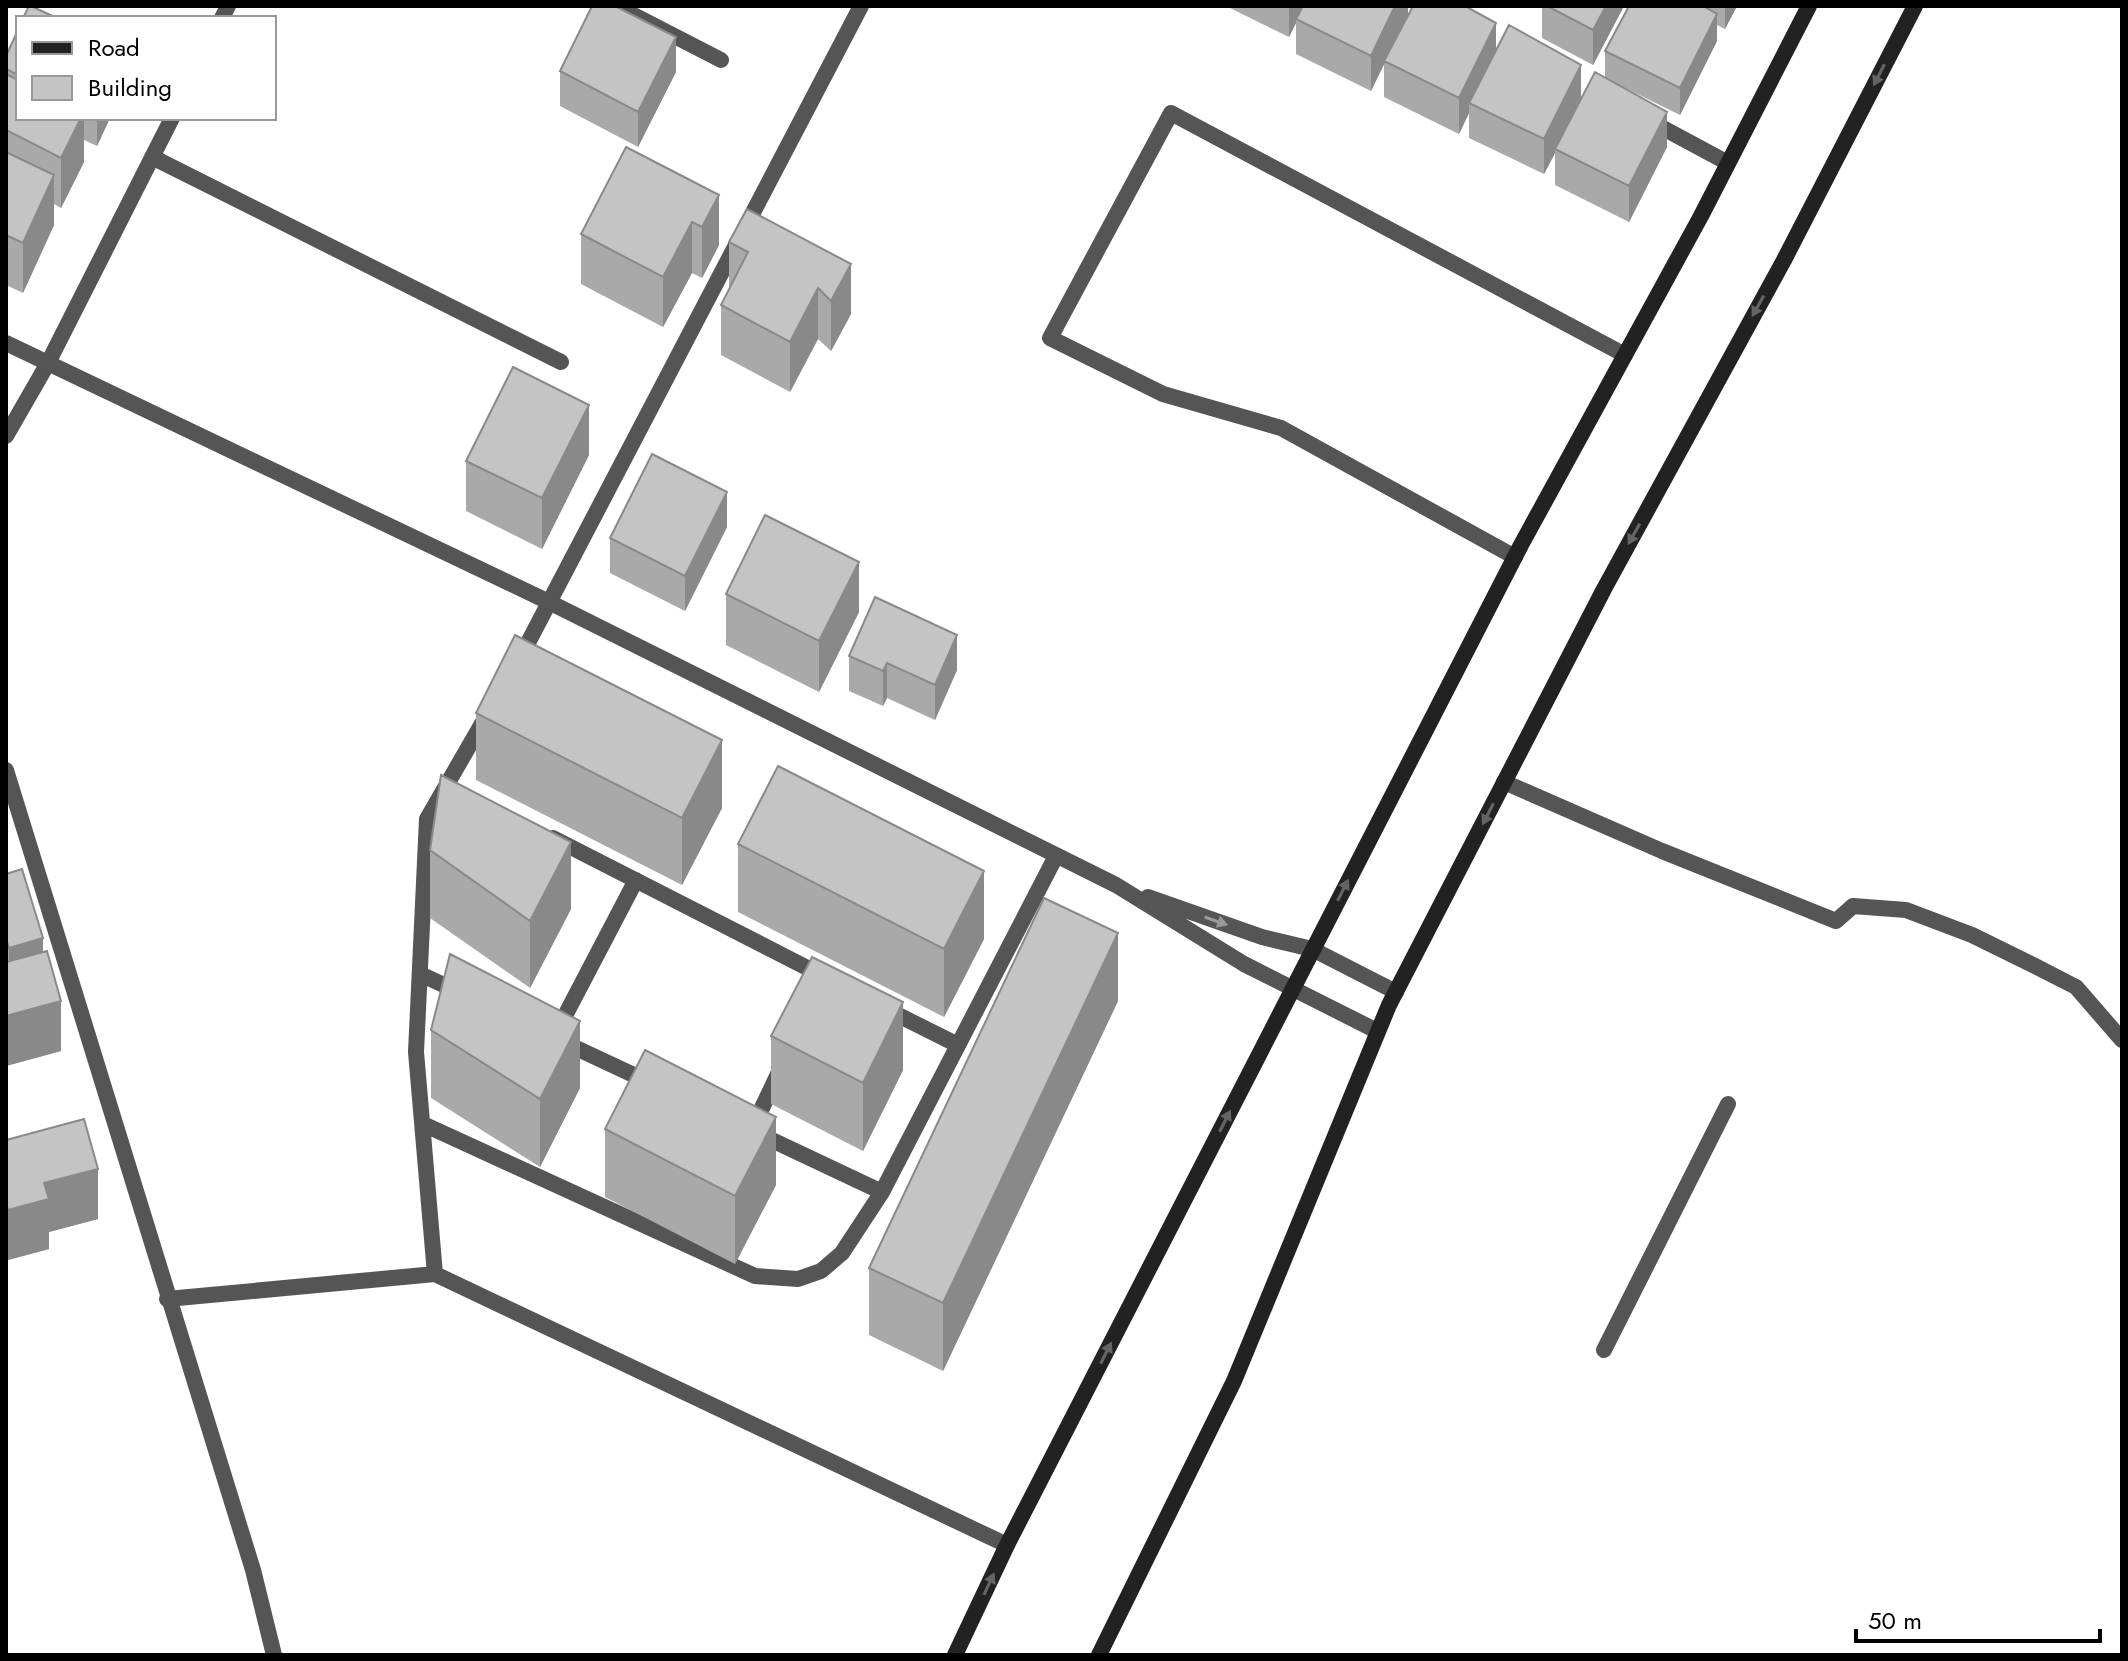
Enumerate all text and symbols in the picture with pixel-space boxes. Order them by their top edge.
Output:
legend [16,16,276,120]
text: Road [88,30,140,65]
one-way arrow [1872,64,1885,87]
text: Building [88,70,172,105]
one-way arrow [1752,294,1765,317]
one-way arrow [1627,523,1641,545]
one-way arrow [1481,803,1494,826]
one-way arrow [1337,878,1350,901]
one-way arrow [1205,915,1229,927]
one-way arrow [1219,1110,1232,1133]
one-way arrow [1100,1341,1113,1364]
one-way arrow [982,1573,995,1596]
scale bar [1856,1593,2100,1643]
text: 50 m [1868,1603,1922,1638]

